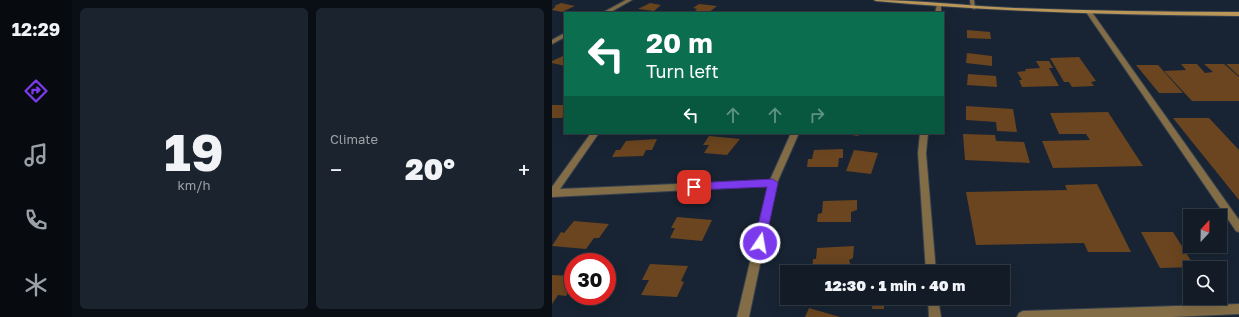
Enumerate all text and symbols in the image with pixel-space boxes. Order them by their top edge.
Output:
text: 12:29 [12,18,60,40]
text: 20 m [646,26,713,59]
icon: left [580,28,632,80]
text: Turn left [646,60,719,82]
icon: directions [22,77,50,105]
icon: left [680,104,702,126]
icon: ahead [722,104,744,126]
icon: ahead [764,104,786,126]
icon: right [806,104,828,126]
text: 19 [164,120,224,182]
text: Climate [330,131,378,147]
icon: music [22,141,50,169]
text: 20° [405,151,455,187]
text: − [330,156,342,183]
text: + [518,156,530,183]
pin [677,170,711,204]
icon: arrive [683,176,705,198]
text: km/h [177,177,211,193]
icon: phone [22,206,50,234]
north arrow [1183,209,1227,253]
map controls [1183,209,1227,305]
position arrow [739,222,781,264]
speed limit sign: 30 [564,253,616,305]
button: search [1183,261,1227,305]
icon: climate [22,271,50,299]
text: 12:30 · 1 min · 40 m [825,276,965,294]

